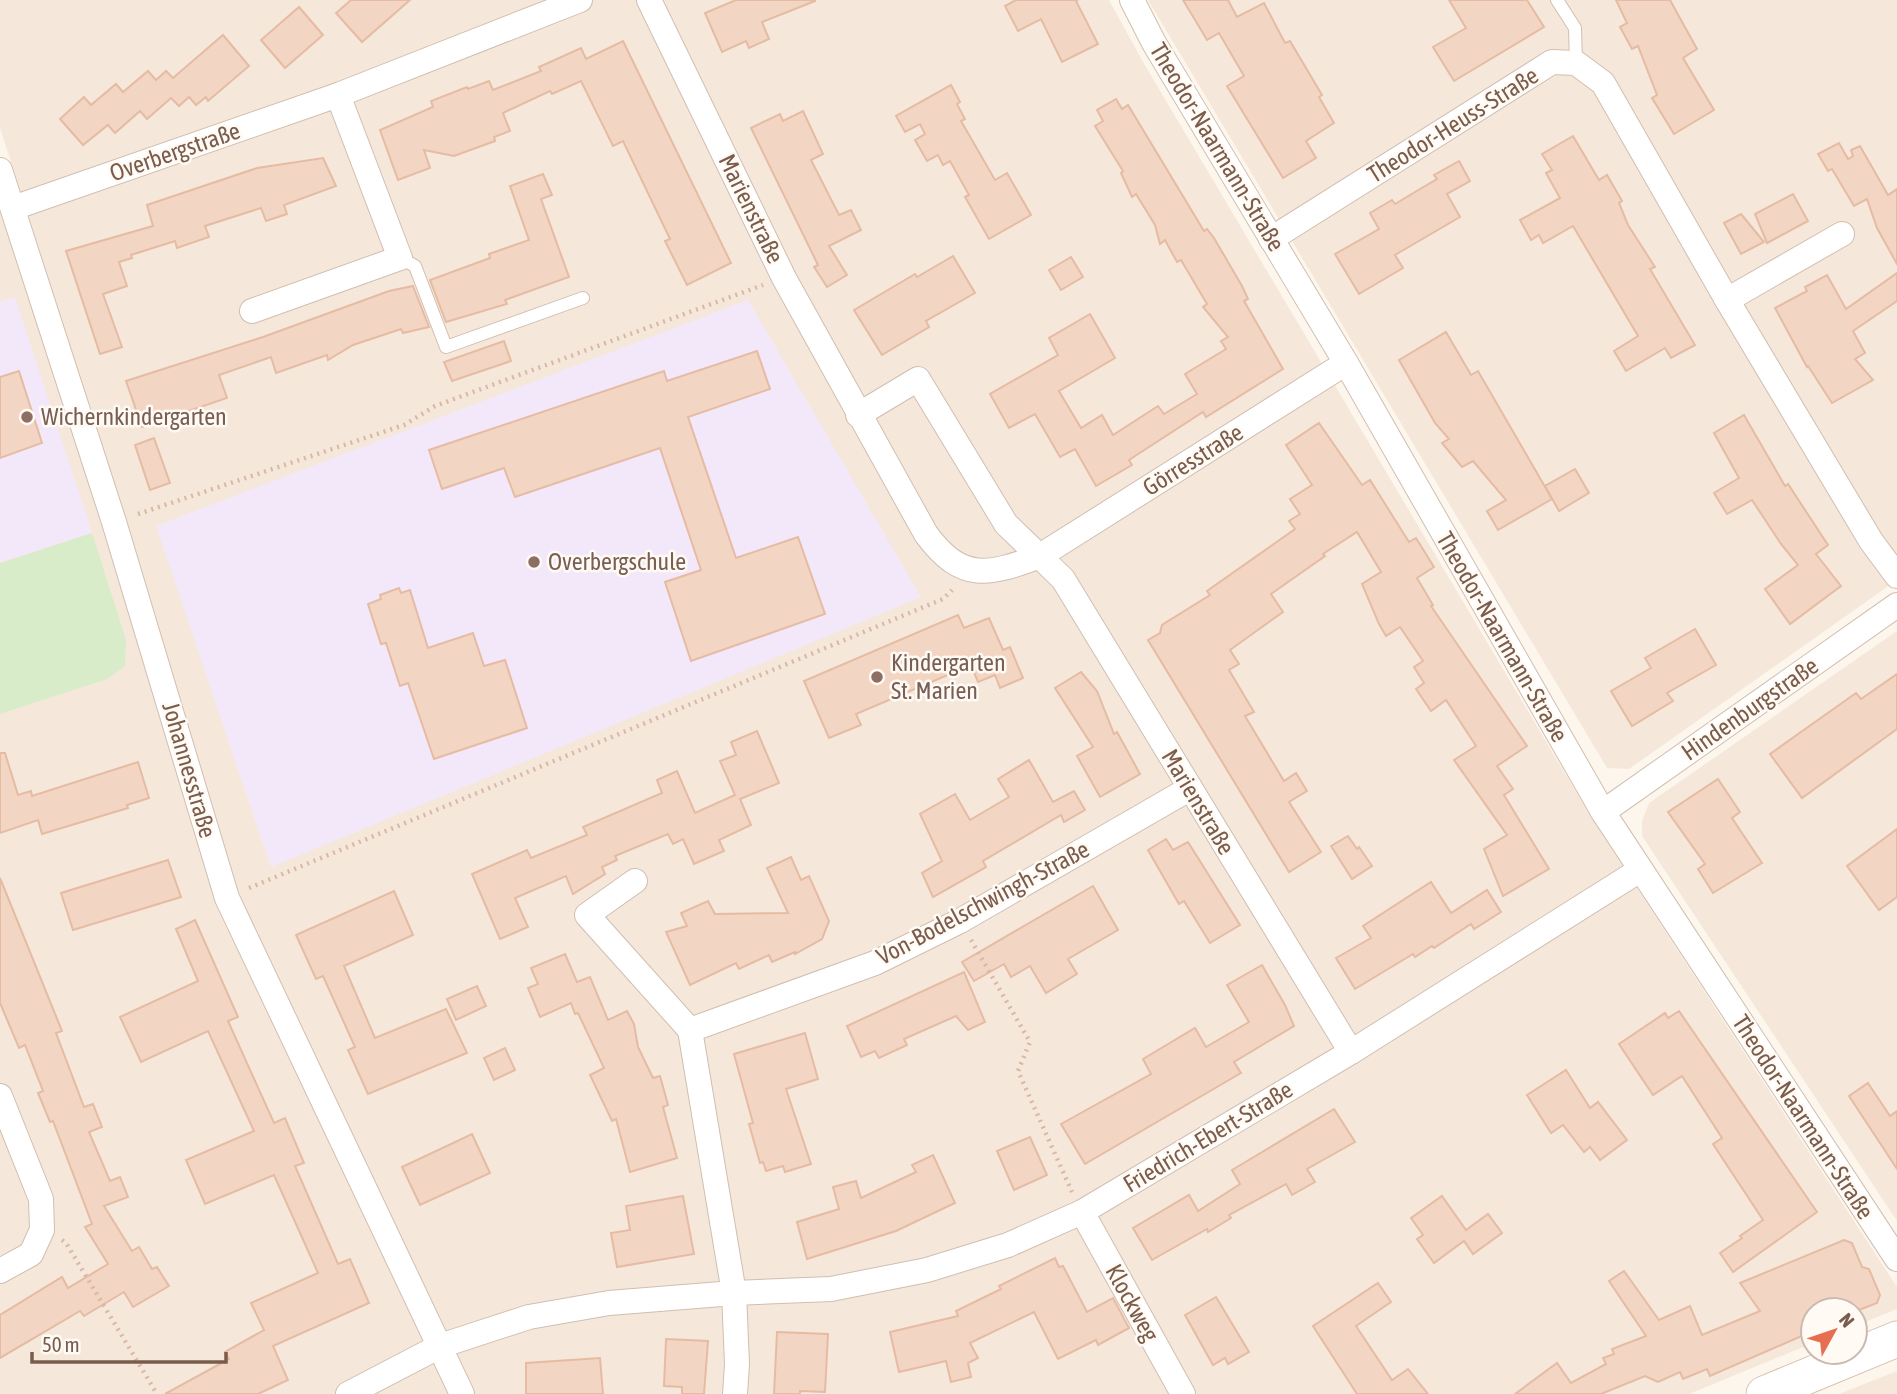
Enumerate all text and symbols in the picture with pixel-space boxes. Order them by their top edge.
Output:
street label: Theodor-Naarmann-Straße [1145,38,1290,256]
street label: Theodor-Heuss-Straße [1363,61,1543,188]
street label: Overbergstraße [106,117,243,186]
street label: Marienstraße [714,150,789,268]
place label: Wichernkindergarten [41,403,227,430]
marker: Wichernkindergarten [19,409,35,425]
street label: Görresstraße [1138,418,1248,501]
street label: Theodor-Naarmann-Straße [1431,527,1574,746]
place label: Overbergschule [548,548,686,575]
marker: Overbergschule [526,554,542,570]
place label: Kindergarten St. Marien [891,649,1006,704]
street label: Hindenburgstraße [1676,652,1823,766]
marker: Kindergarten St. Marien [869,669,885,685]
street label: Johannesstraße [157,699,222,841]
street label: Marienstraße [1157,744,1240,859]
street label: Von-Bodelschwingh-Straße [872,835,1094,970]
street label: Theodor-Naarmann-Straße [1727,1010,1879,1224]
street label: Friedrich-Ebert-Straße [1118,1075,1297,1198]
street label: Klockweg [1100,1260,1165,1347]
north arrow [1799,1296,1869,1366]
text: N [1835,1309,1859,1331]
scale bar [32,1320,226,1364]
text: 50 m [42,1332,80,1356]

